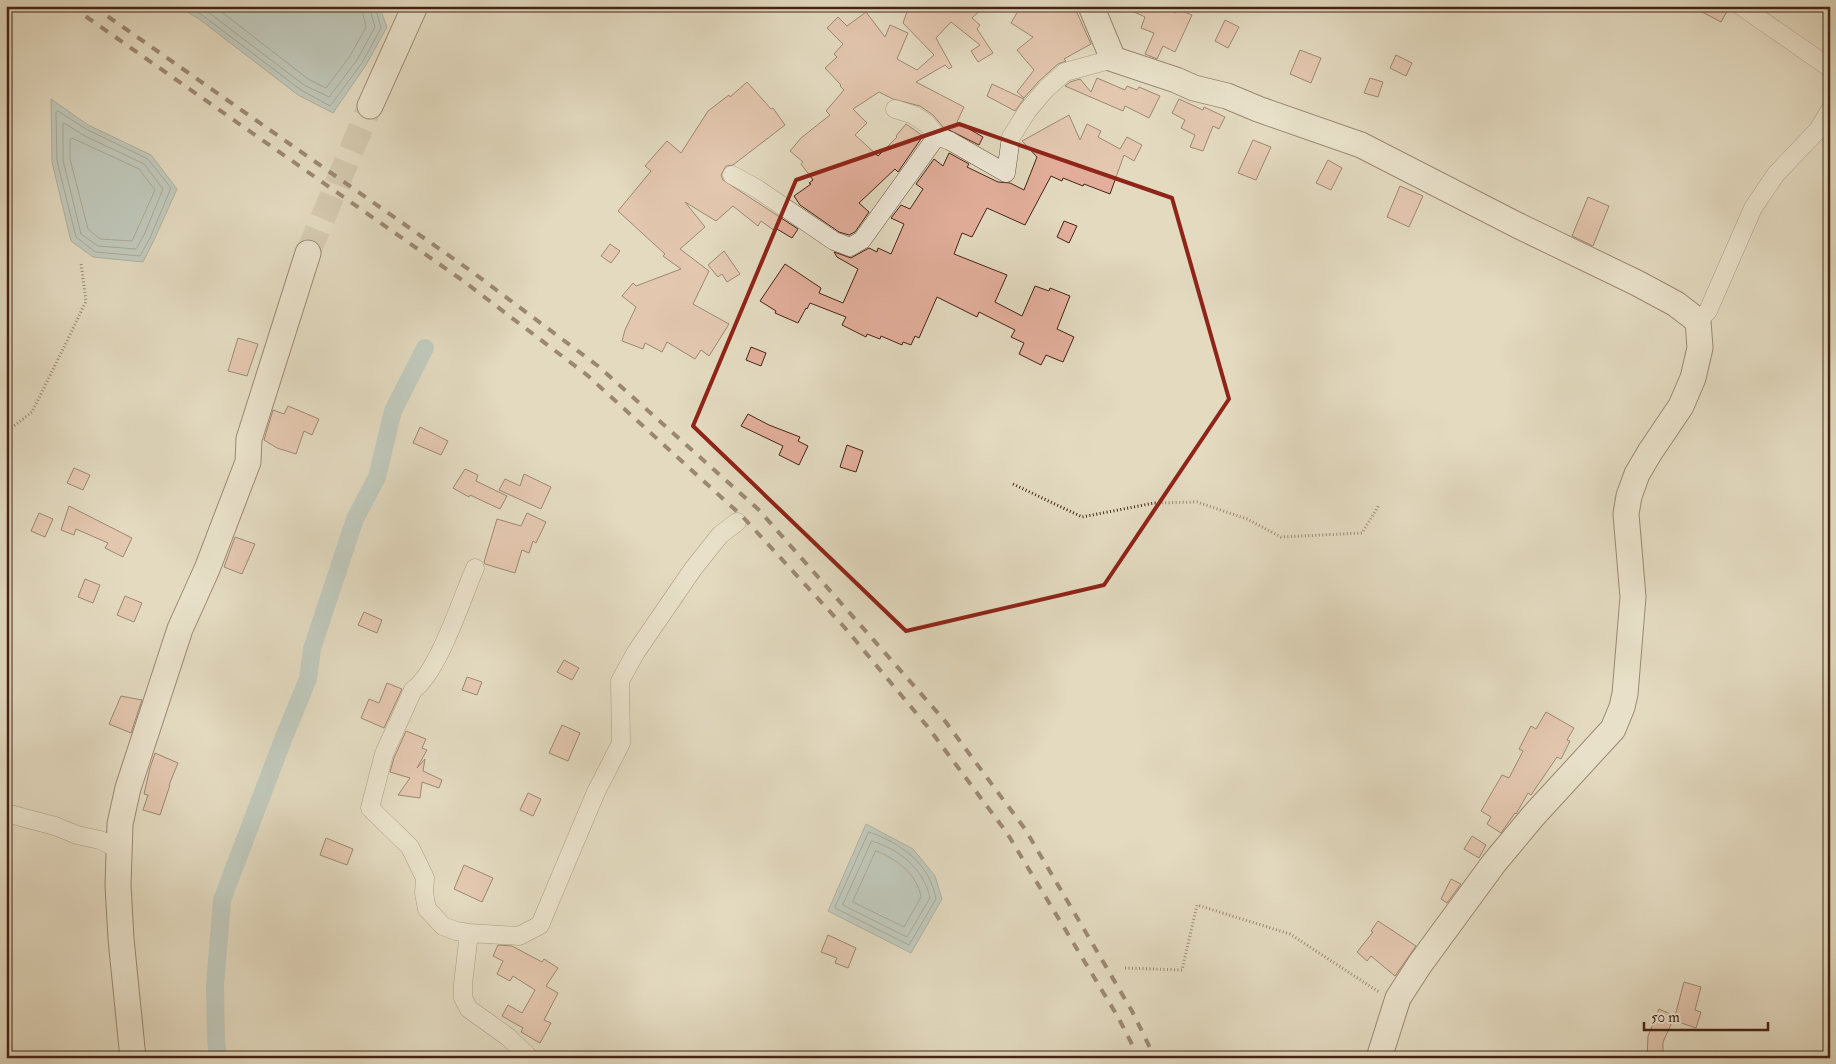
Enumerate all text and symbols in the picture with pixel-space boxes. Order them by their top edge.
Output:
scale bar [1644,999,1767,1031]
text: 50 m [1651,1008,1680,1027]

